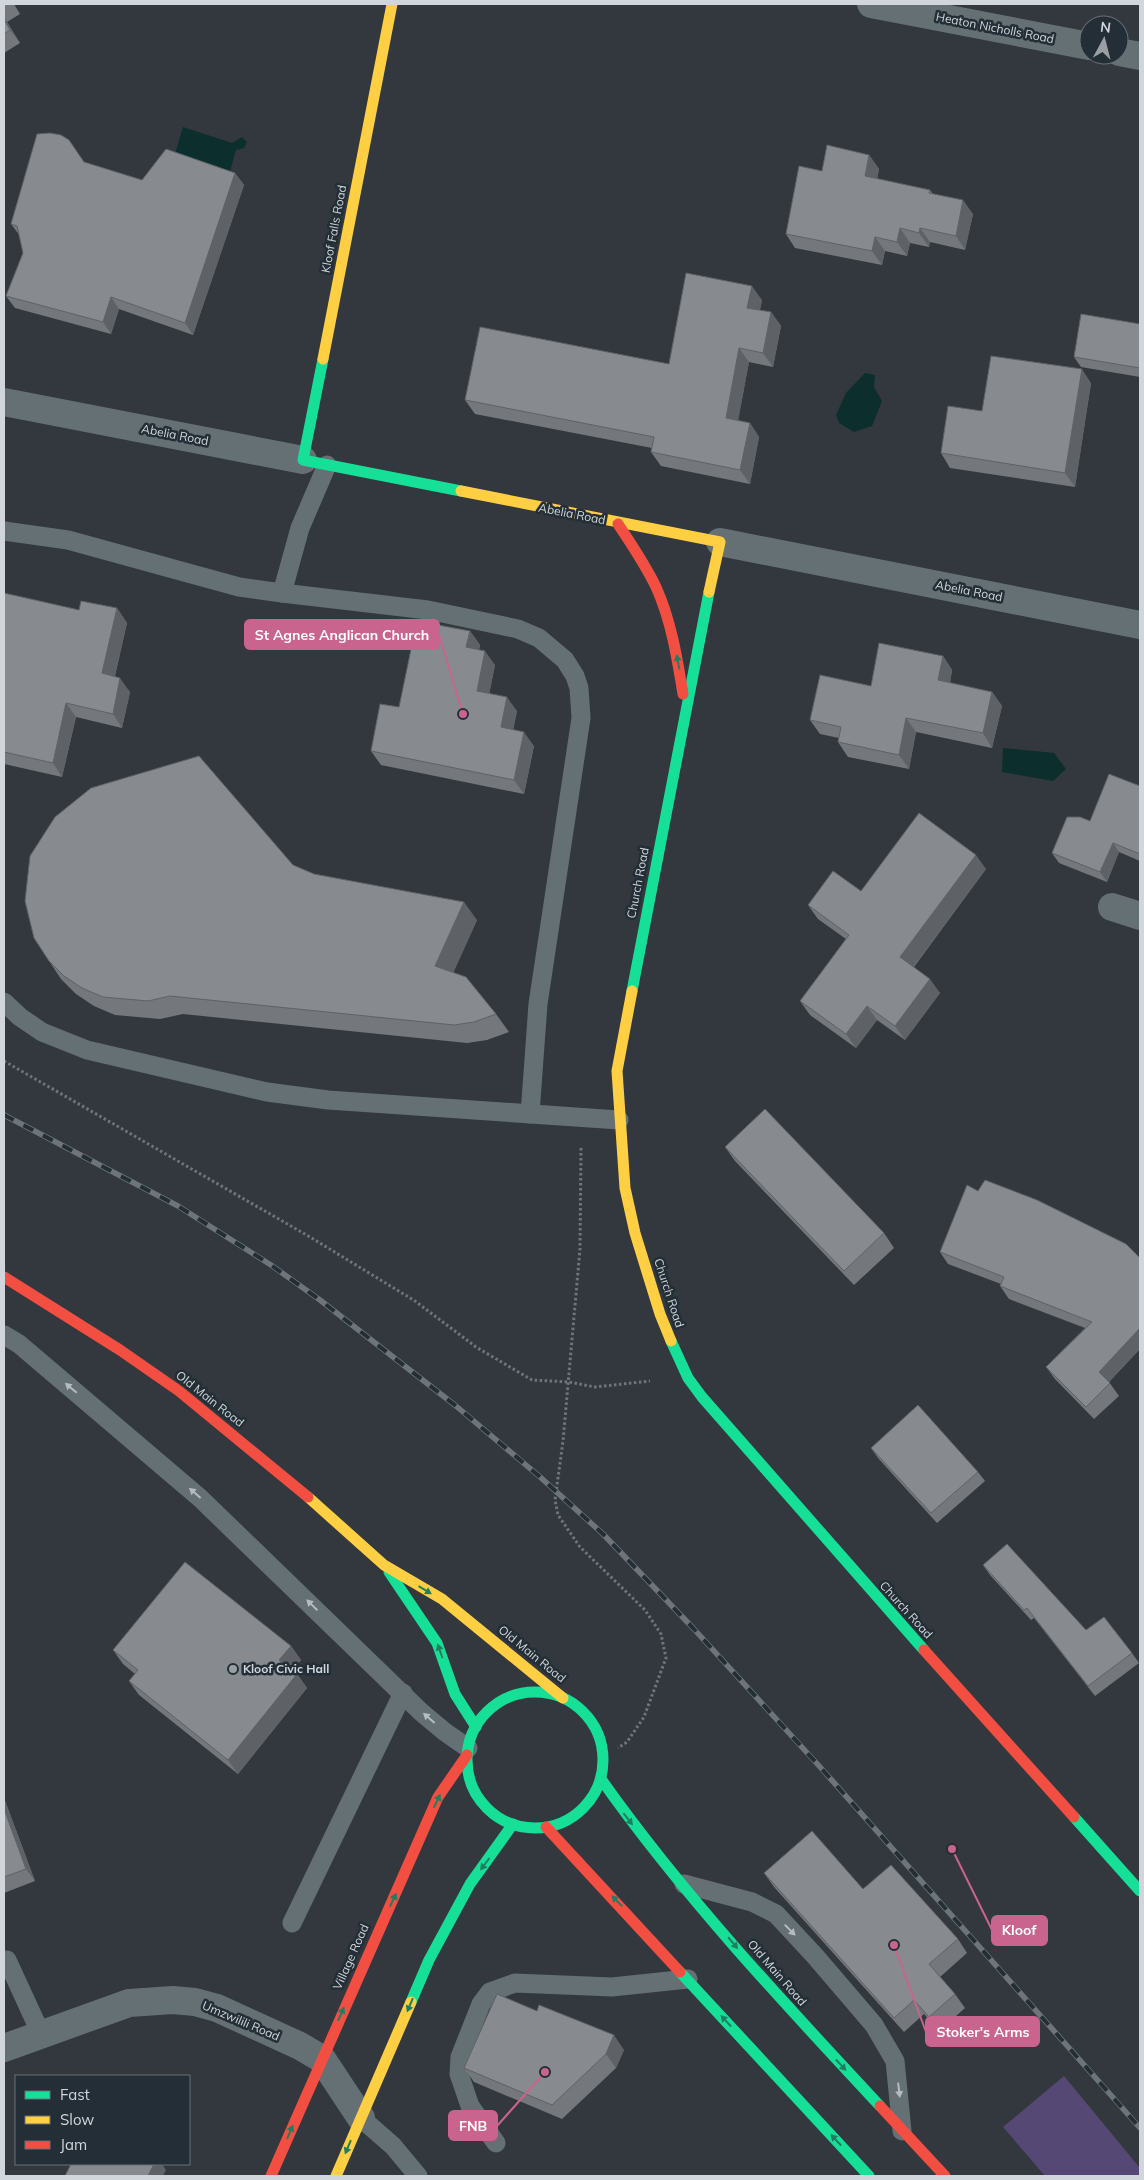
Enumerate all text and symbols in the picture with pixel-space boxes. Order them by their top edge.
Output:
street label: Heaton Nicholls Road [935,9,1055,46]
north arrow [1079,15,1129,65]
text: N [1099,18,1112,37]
street label: Kloof Falls Road [318,184,349,274]
street label: Abelia Road [140,421,210,448]
street label: Abelia Road [537,500,607,527]
street label: Abelia Road [934,577,1004,604]
callout: St Agnes Anglican Church [245,620,439,649]
text: St Agnes Anglican Church [255,626,429,644]
one-way arrow [673,654,681,670]
street label: Church Road [623,846,652,920]
street label: Church Road [651,1256,688,1329]
street label: Old Main Road [173,1367,247,1430]
one-way arrow [65,1382,77,1394]
one-way arrow [188,1488,201,1499]
street label: Church Road [877,1578,936,1641]
one-way arrow [419,1585,432,1594]
one-way arrow [307,1599,319,1611]
street label: Old Main Road [496,1622,569,1685]
one-way arrow [436,1644,443,1659]
place label: Kloof Civic Hall [243,1661,329,1676]
marker: Kloof Civic Hall [227,1663,239,1675]
one-way arrow [423,1713,436,1724]
one-way arrow [434,1794,442,1808]
one-way arrow [623,1812,634,1825]
one-way arrow [480,1857,490,1871]
one-way arrow [389,1893,397,1907]
one-way arrow [611,1895,623,1907]
callout: Kloof [992,1916,1047,1945]
text: Kloof [1002,1921,1037,1939]
street label: Village Road [329,1922,372,1992]
one-way arrow [784,1924,796,1936]
one-way arrow [728,1936,739,1949]
street label: Old Main Road [745,1937,810,2009]
street label: Umzwilili Road [200,1997,282,2044]
one-way arrow [405,1998,413,2012]
one-way arrow [338,2007,346,2021]
one-way arrow [721,2014,732,2027]
callout: Stoker's Arms [926,2017,1039,2046]
text: Stoker's Arms [936,2023,1030,2041]
one-way arrow [835,2058,847,2070]
legend [15,2075,190,2165]
one-way arrow [895,2082,903,2098]
text: Fast [60,2085,90,2104]
text: Slow [60,2110,94,2129]
callout: FNB [449,2111,497,2140]
text: FNB [459,2117,487,2135]
one-way arrow [287,2125,295,2139]
text: Jam [60,2135,87,2154]
one-way arrow [830,2135,842,2147]
one-way arrow [344,2140,352,2154]

